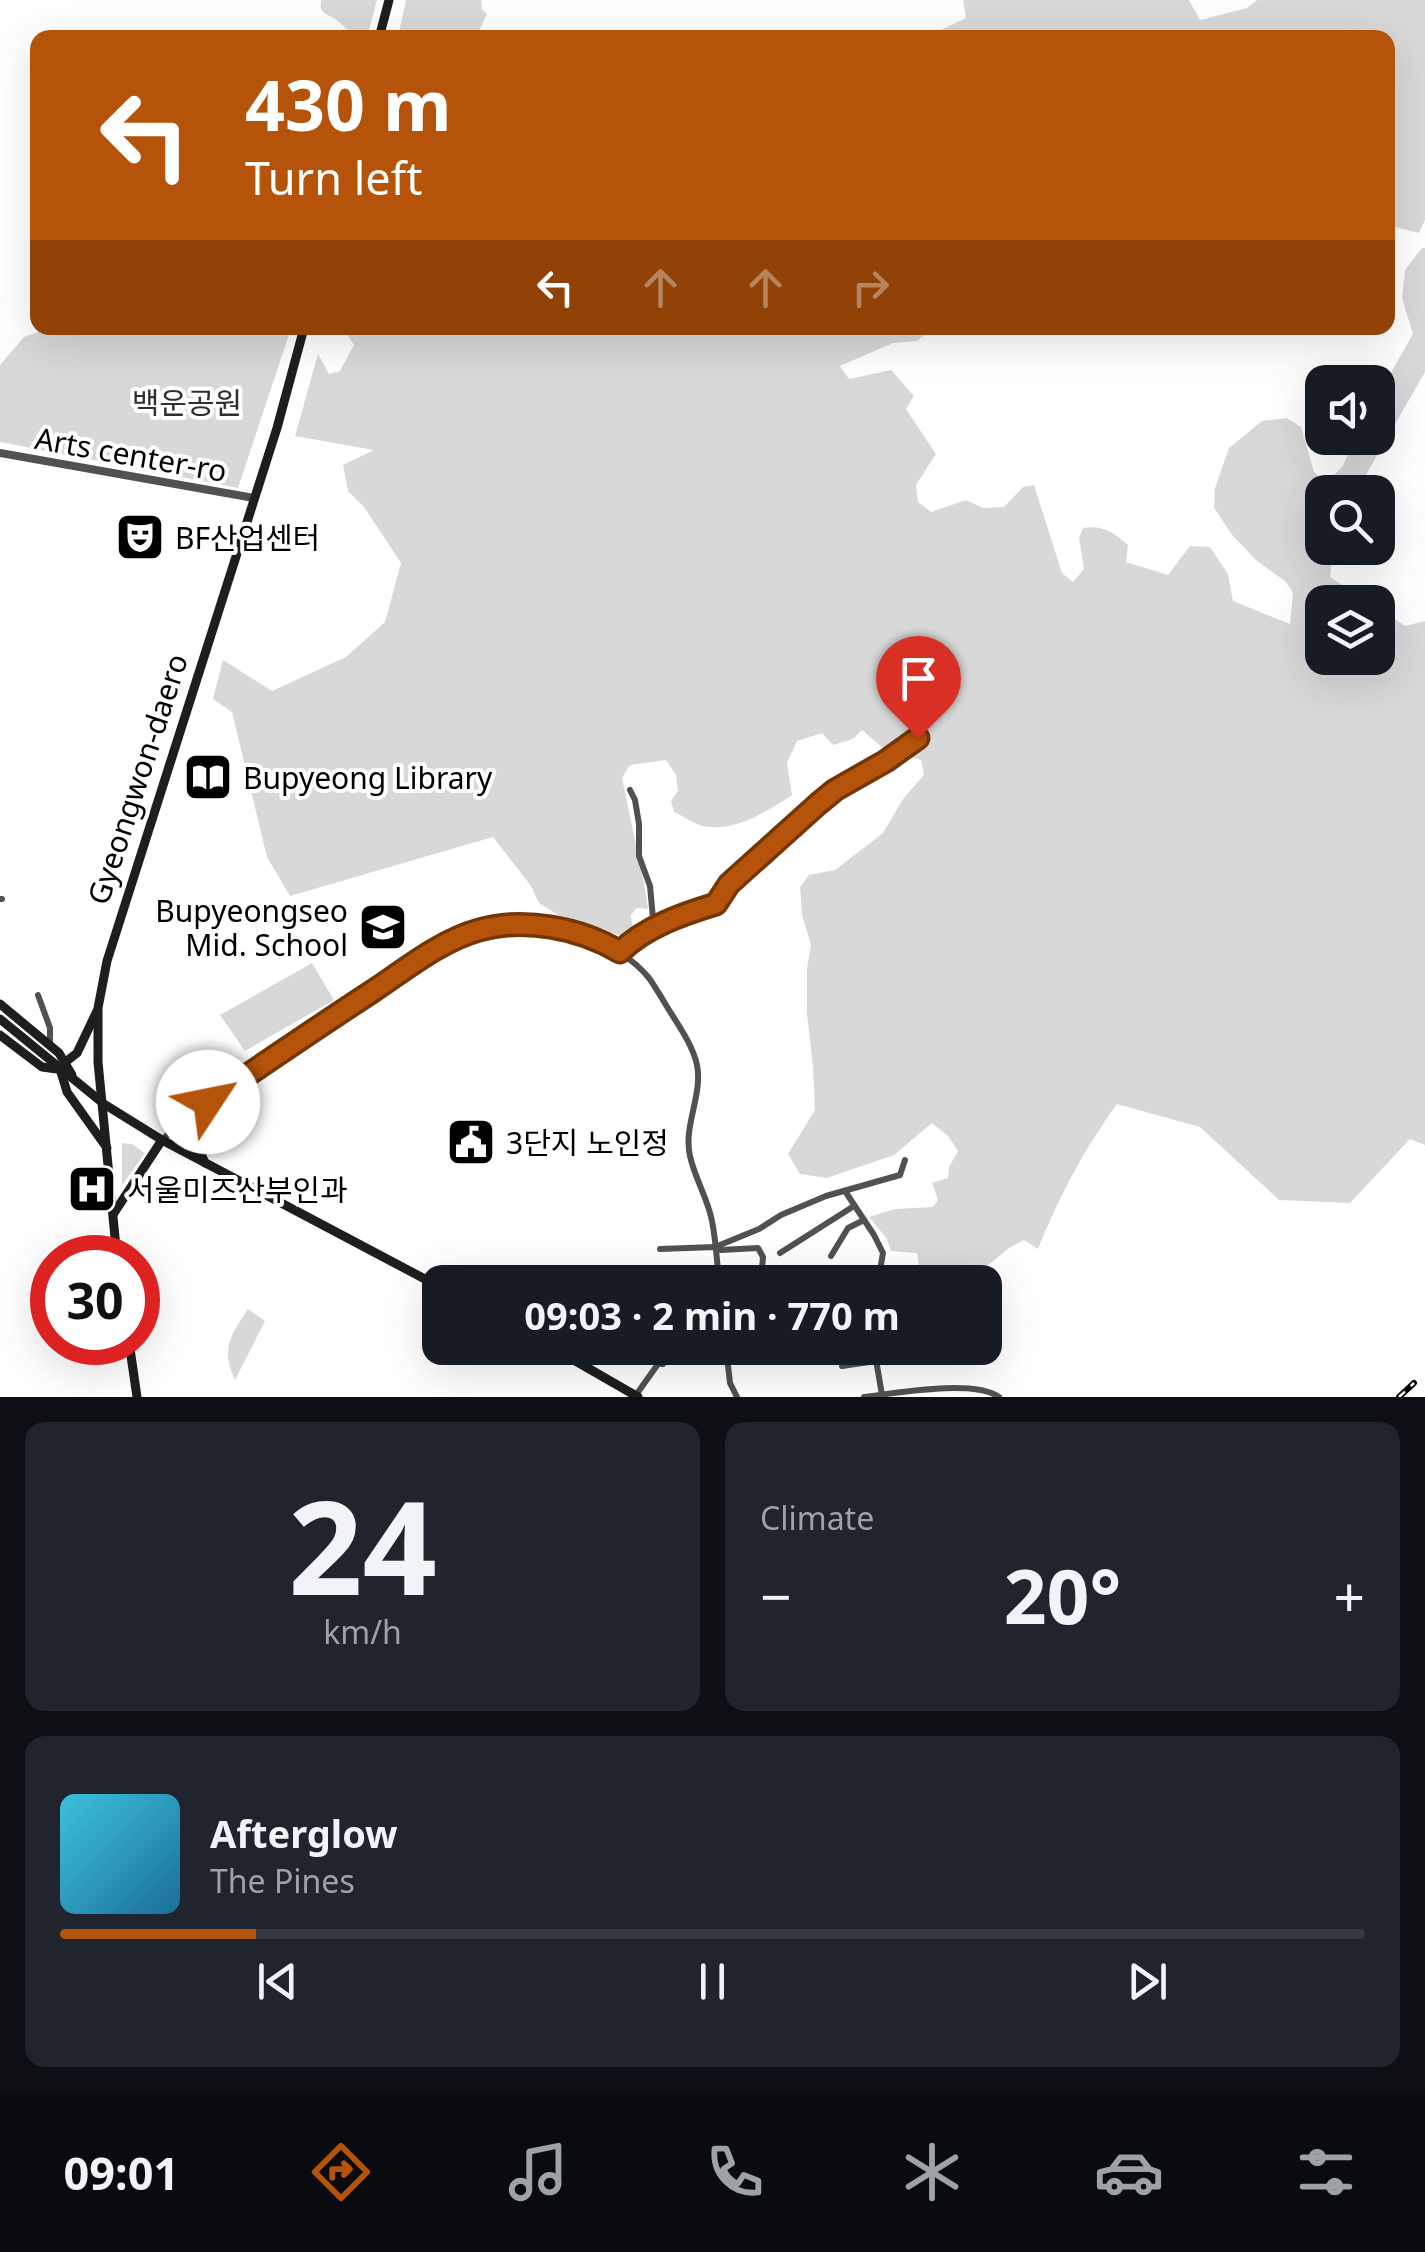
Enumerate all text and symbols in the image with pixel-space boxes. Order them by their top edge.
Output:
text: 430 m [245,56,452,152]
icon: left [80,70,210,200]
text: Turn left [245,147,422,208]
icon: left [528,260,583,315]
icon: ahead [633,260,688,315]
icon: ahead [738,260,793,315]
icon: right [843,260,898,315]
map controls [1305,365,1395,675]
button: sound [1305,365,1395,455]
park label: 백운공원 [132,382,242,423]
street label: Arts center-ro [32,417,230,491]
button: search [1305,475,1395,565]
theatre icon: BF산업센터 [114,511,166,563]
place label: BF산업센터 [175,517,320,558]
button: layers [1305,585,1395,675]
pin [876,636,961,739]
street label: Gyeongwon-daero [77,648,197,910]
icon: arrive [891,651,946,706]
library icon: Bupyeong Library [182,751,234,803]
place label: Bupyeong Library [243,757,493,798]
place label: Bupyeongseo Mid. School [155,890,348,965]
school or university icon: Bupyeongseo Mid. School [357,901,409,953]
position arrow [156,1050,260,1154]
public building icon: 3단지 노인정 [445,1116,497,1168]
place label: 3단지 노인정 [506,1122,669,1163]
hospital icon: 서울미즈산부인과 [66,1163,118,1215]
place label: 서울미즈산부인과 [127,1169,348,1210]
speed limit sign: 30 [30,1235,160,1365]
text: 09:03 · 2 min · 770 m [524,1289,900,1341]
text: 24 [288,1456,437,1633]
text: Climate [760,1496,874,1539]
text: 20° [1004,1544,1121,1646]
text: − [760,1558,791,1633]
text: + [1334,1558,1365,1633]
text: km/h [323,1610,402,1653]
text: Afterglow [210,1807,398,1859]
text: The Pines [210,1859,355,1902]
icon: previous [250,1954,305,2009]
icon: pause [685,1954,740,2009]
icon: next [1120,1954,1175,2009]
icon: directions [306,2137,376,2207]
icon: music [503,2137,573,2207]
icon: phone [700,2137,770,2207]
icon: climate [897,2137,967,2207]
icon: car [1094,2137,1164,2207]
icon: filters [1291,2137,1361,2207]
text: 09:01 [64,2142,179,2203]

